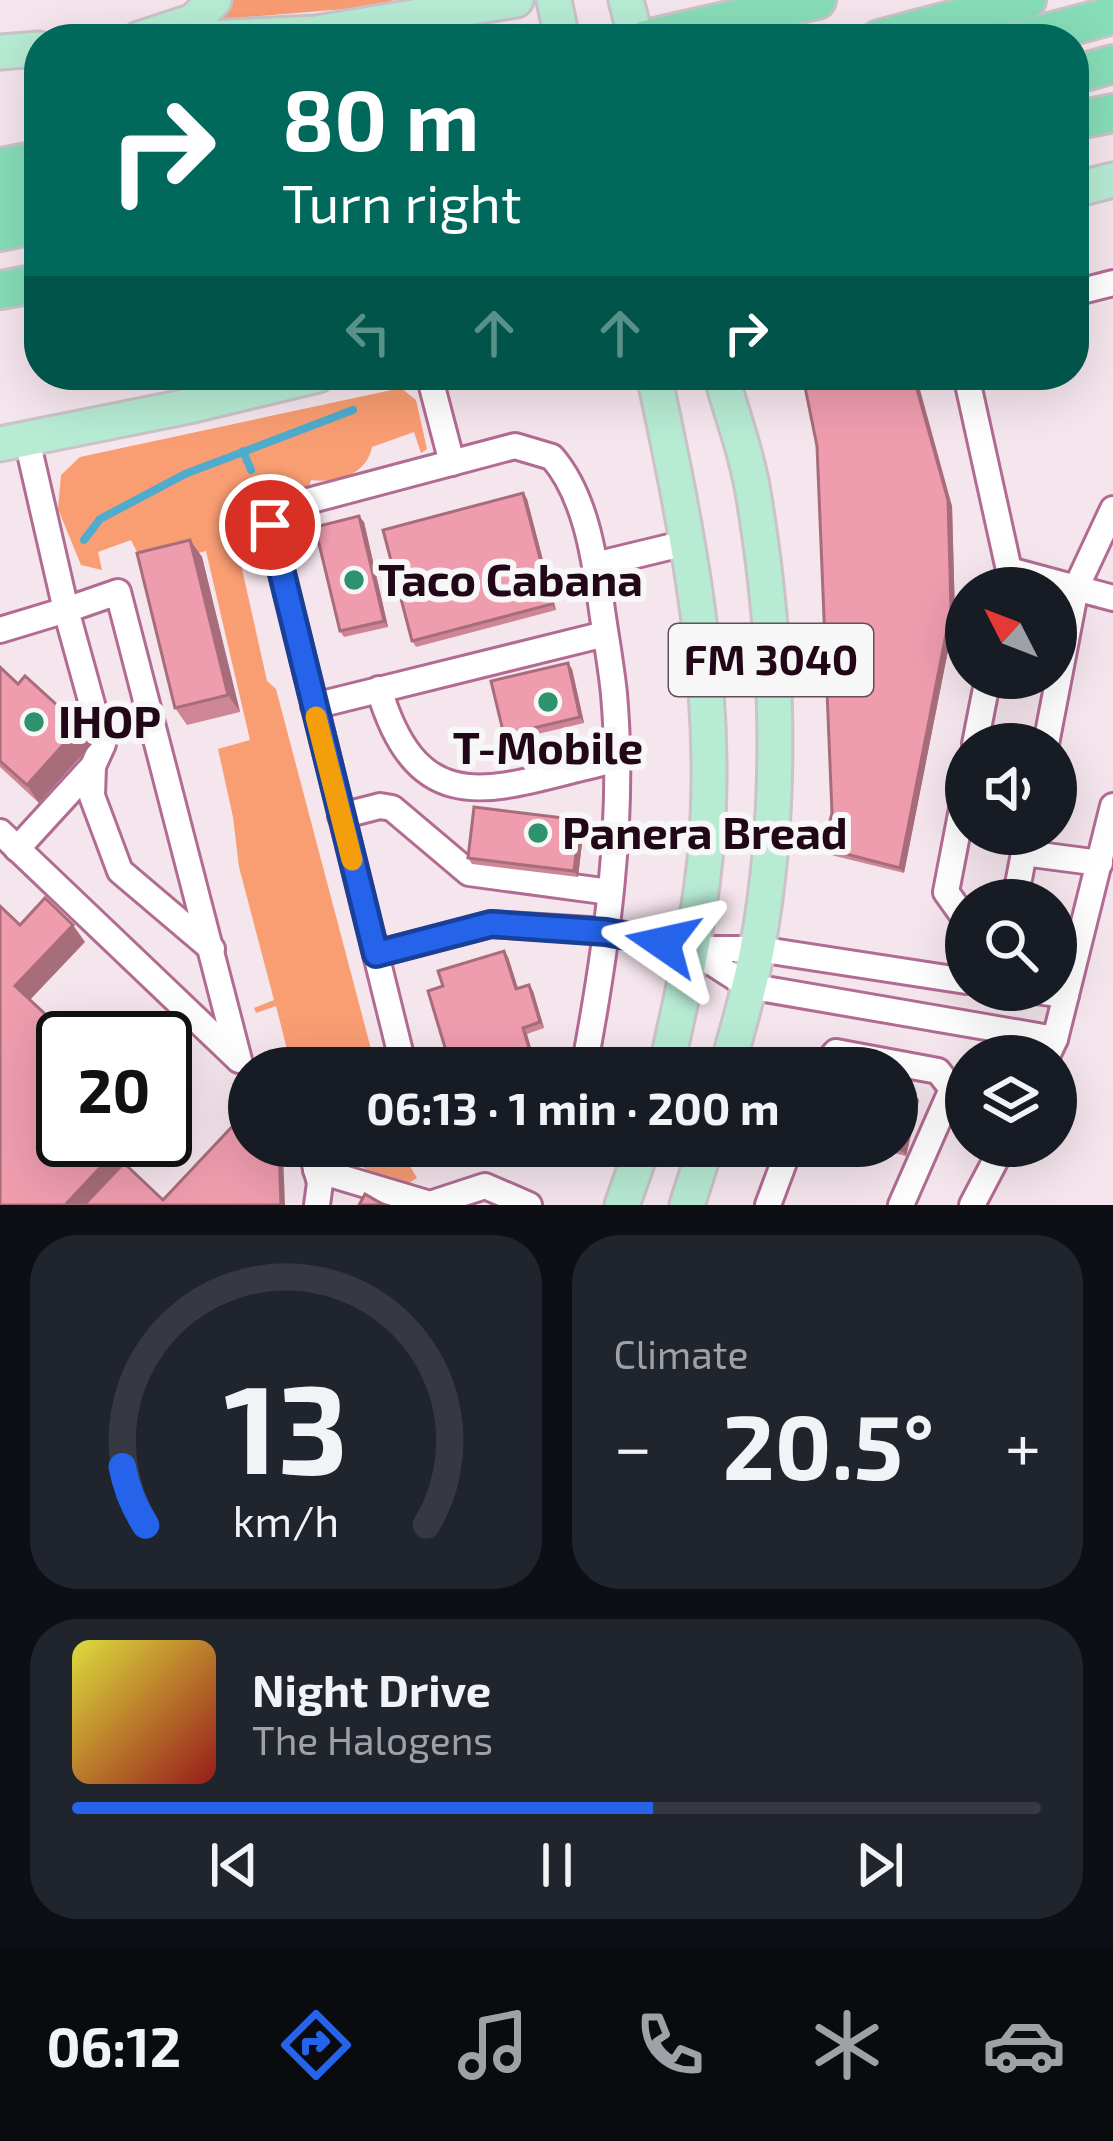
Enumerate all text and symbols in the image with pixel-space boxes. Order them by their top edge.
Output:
text: 80 m [282,67,479,168]
icon: right [84,72,240,228]
text: Turn right [282,169,522,234]
icon: left [335,300,401,366]
icon: ahead [461,300,527,366]
icon: ahead [587,300,653,366]
icon: right [713,300,779,366]
pin [219,474,321,576]
icon: arrive [237,492,303,558]
place label: Taco Cabana [378,551,643,605]
marker: Taco Cabana [341,567,367,593]
north arrow [945,567,1077,699]
map controls [945,567,1077,1167]
road number: FM 3040 [669,624,873,696]
marker: T-Mobile [535,689,561,715]
place label: IHOP [58,693,161,747]
marker: IHOP [21,709,47,735]
place label: T-Mobile [453,719,643,773]
button: sound [945,723,1077,855]
place label: Panera Bread [562,804,848,858]
marker: Panera Bread [525,820,551,846]
button: search [945,879,1077,1011]
position arrow [600,880,726,1006]
speed limit sign: 20 [36,1011,192,1167]
button: layers [945,1035,1077,1167]
text: 06:13 · 1 min · 200 m [366,1080,780,1134]
text: Climate [614,1330,748,1377]
text: 13 [223,1349,348,1499]
text: 20.5° [723,1390,934,1498]
text: − [614,1405,652,1484]
text: + [1005,1405,1041,1484]
text: km/h [232,1494,339,1546]
text: Night Drive [252,1662,491,1716]
text: The Halogens [252,1716,493,1763]
icon: previous [201,1832,267,1898]
icon: pause [524,1832,590,1898]
icon: next [847,1832,913,1898]
icon: directions [274,2003,358,2087]
icon: music [451,2003,535,2087]
icon: phone [628,2003,712,2087]
icon: climate [805,2003,889,2087]
icon: car [982,2003,1066,2087]
text: 06:12 [47,2013,181,2078]

